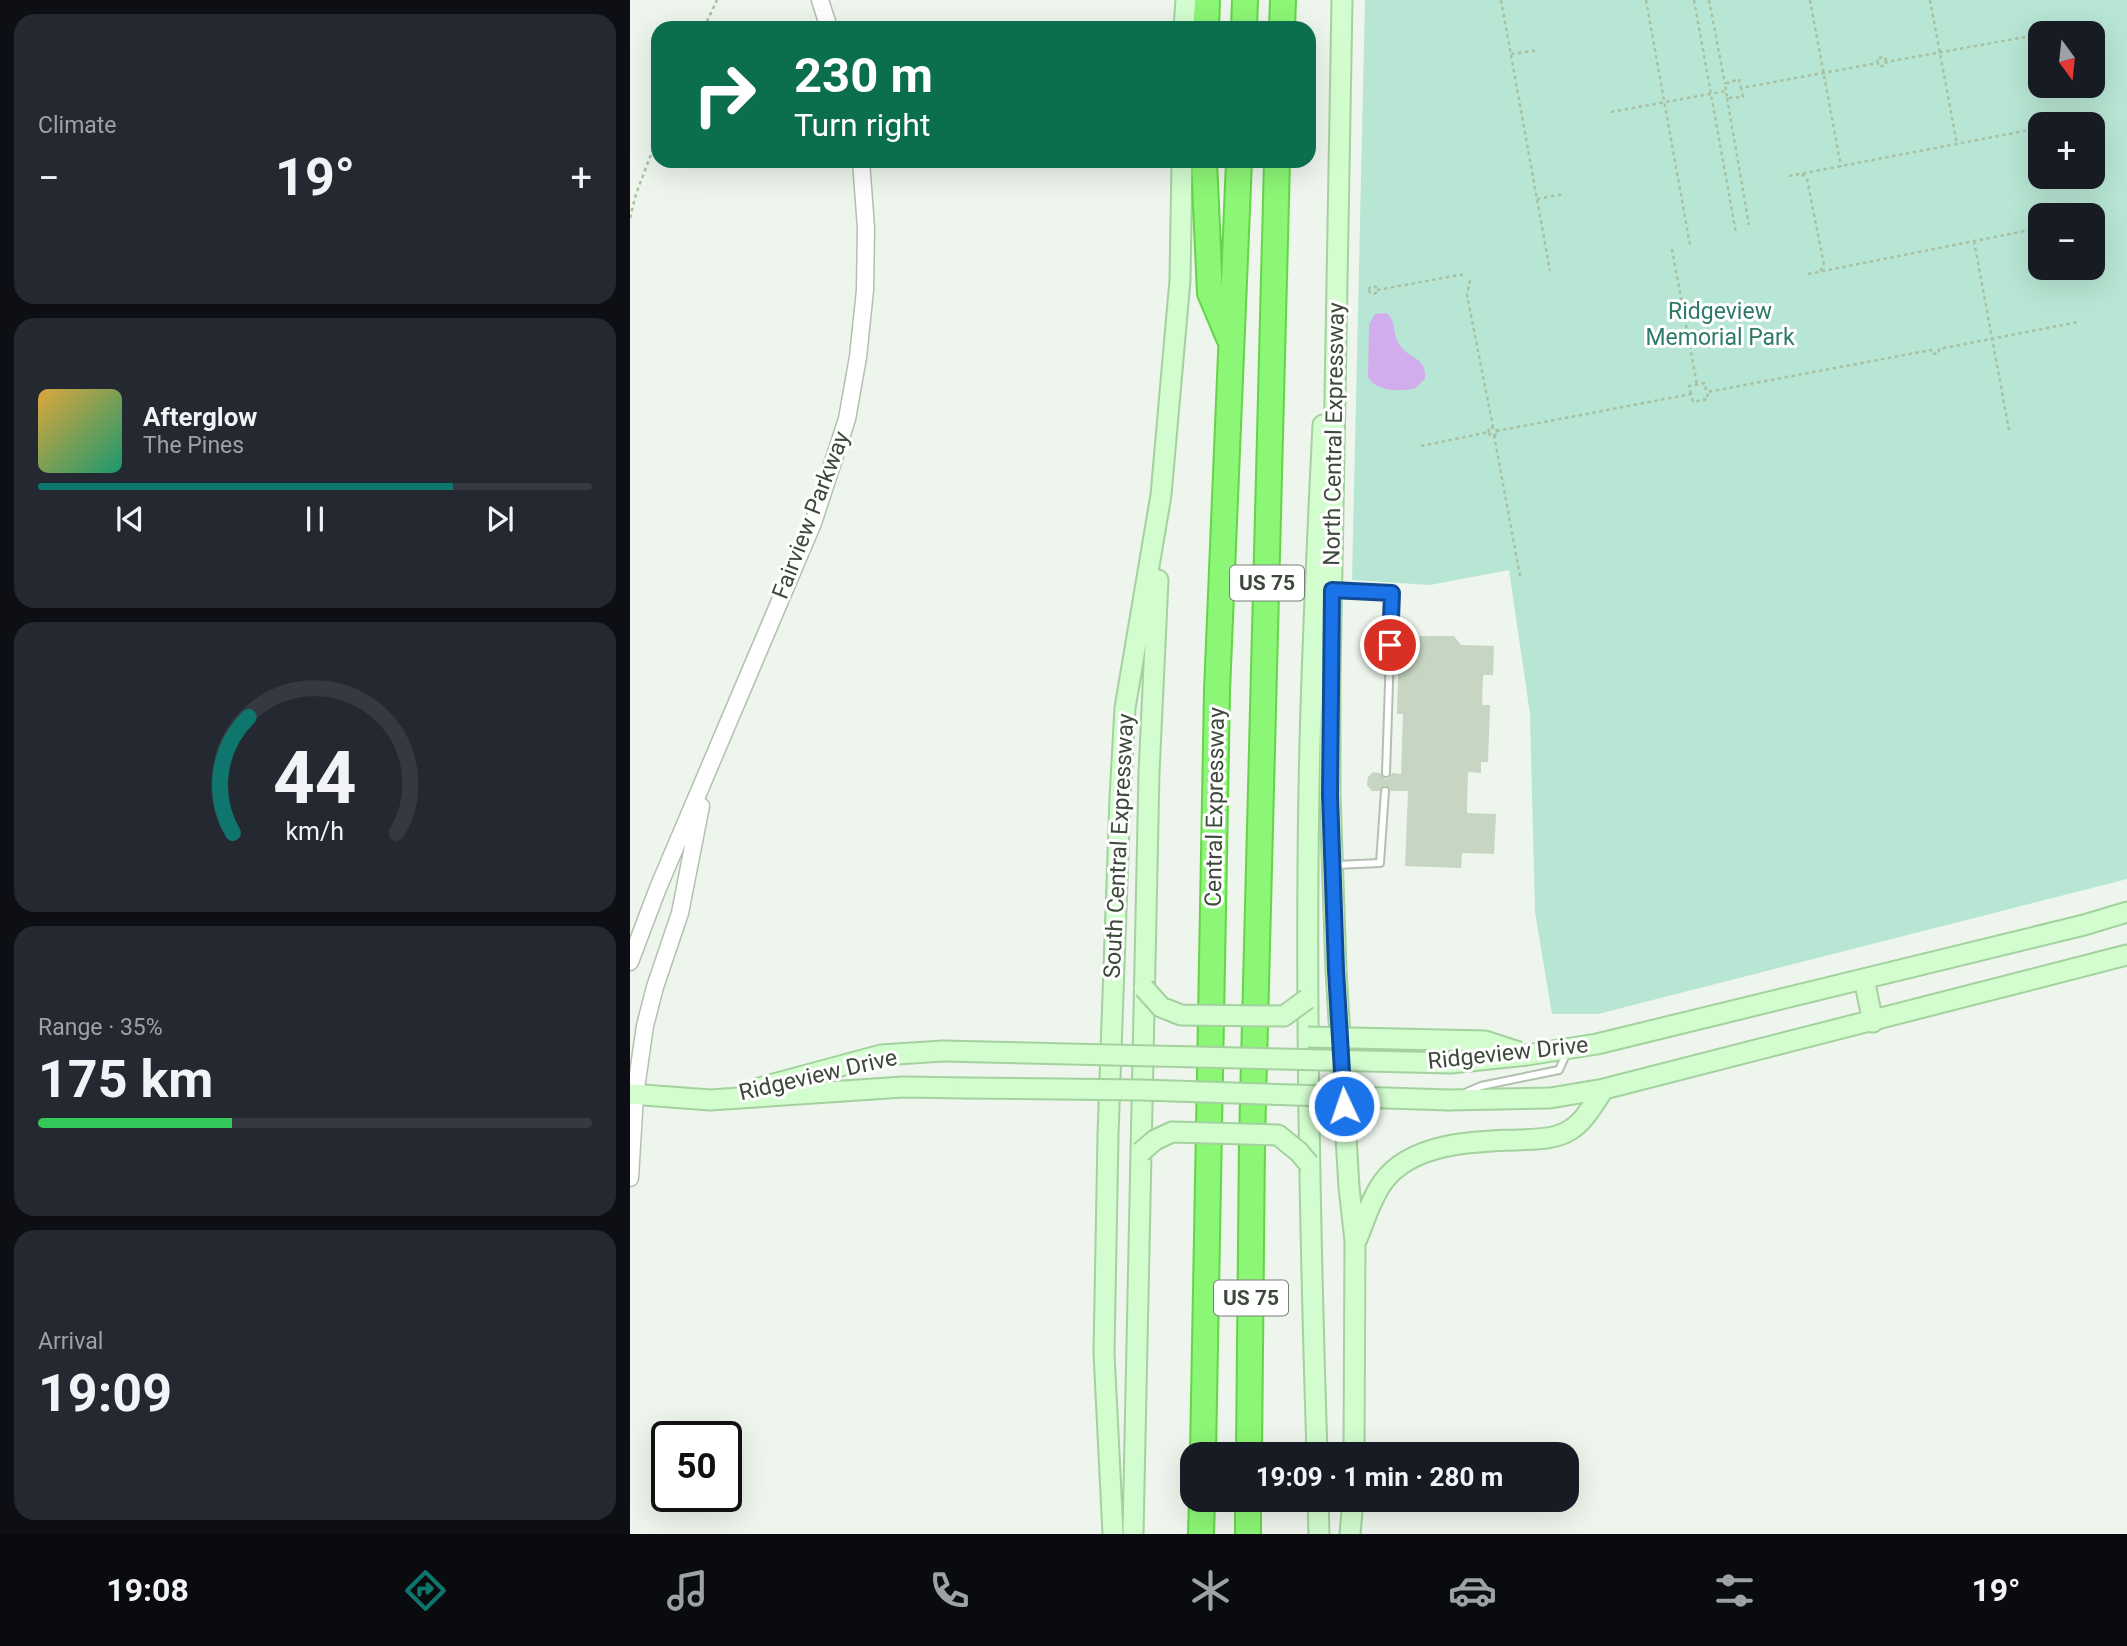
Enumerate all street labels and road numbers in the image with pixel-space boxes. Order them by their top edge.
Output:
street label: North Central Expressway [1318,302,1350,566]
street label: Fairview Parkway [767,427,855,603]
road number: US 75 [1230,566,1304,600]
street label: Central Expressway [1200,707,1230,907]
street label: South Central Expressway [1099,713,1139,979]
street label: Ridgeview Drive [1426,1031,1590,1075]
street label: Ridgeview Drive [736,1044,900,1106]
road number: US 75 [1214,1280,1288,1316]

